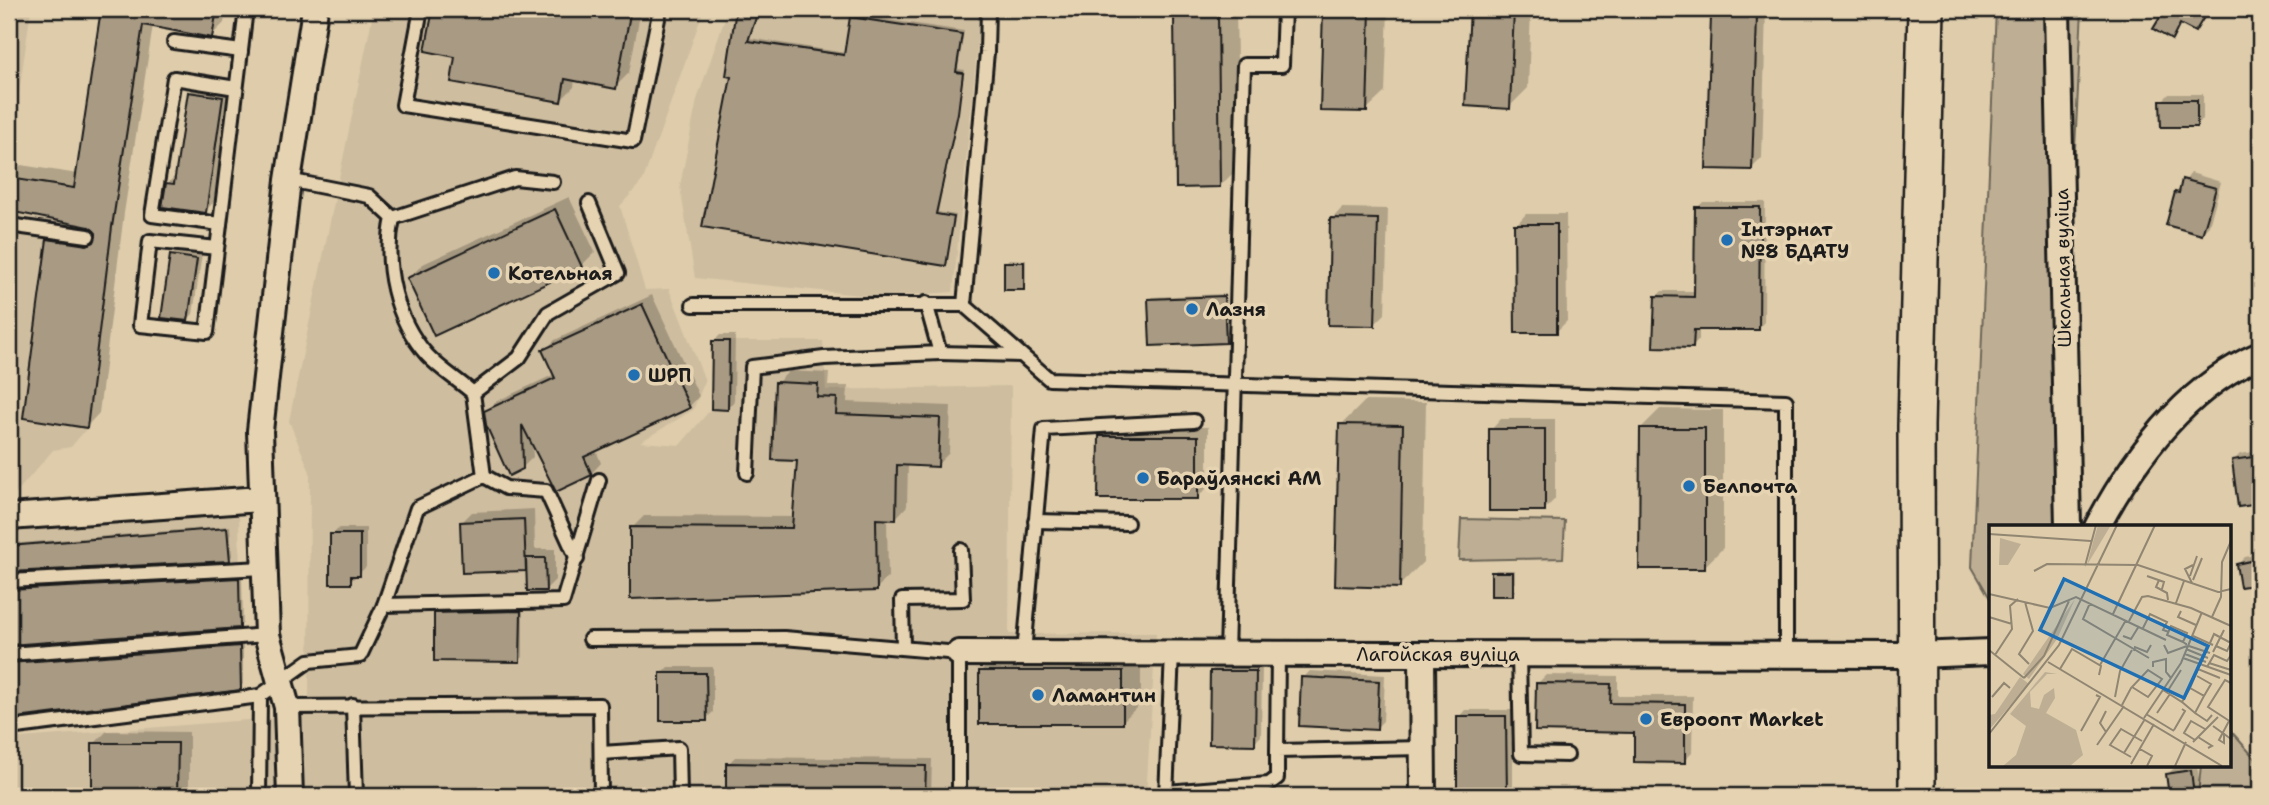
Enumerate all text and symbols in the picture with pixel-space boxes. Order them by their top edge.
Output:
street label: Школьная вуліца [2049,188,2077,348]
place label: Інтэрнат №8 БДАТУ [1741,217,1849,264]
marker: Інтэрнат №8 БДАТУ [1719,232,1735,248]
place label: Котельная [508,261,613,286]
marker: Котельная [486,265,502,281]
place label: Лазня [1206,297,1266,322]
marker: Лазня [1184,301,1200,317]
place label: ШРП [648,363,691,388]
marker: ШРП [626,367,642,383]
place label: Бараўлянскі АМ [1157,466,1322,491]
marker: Бараўлянскі АМ [1135,470,1151,486]
place label: Белпочта [1703,474,1797,499]
marker: Белпочта [1681,478,1697,494]
inset map [1989,525,2230,766]
street label: Лагойская вуліца [1356,642,1520,667]
place label: Ламантин [1052,683,1156,708]
marker: Ламантин [1030,687,1046,703]
place label: Евроопт Market [1660,707,1824,732]
marker: Евроопт Market [1638,711,1654,727]

